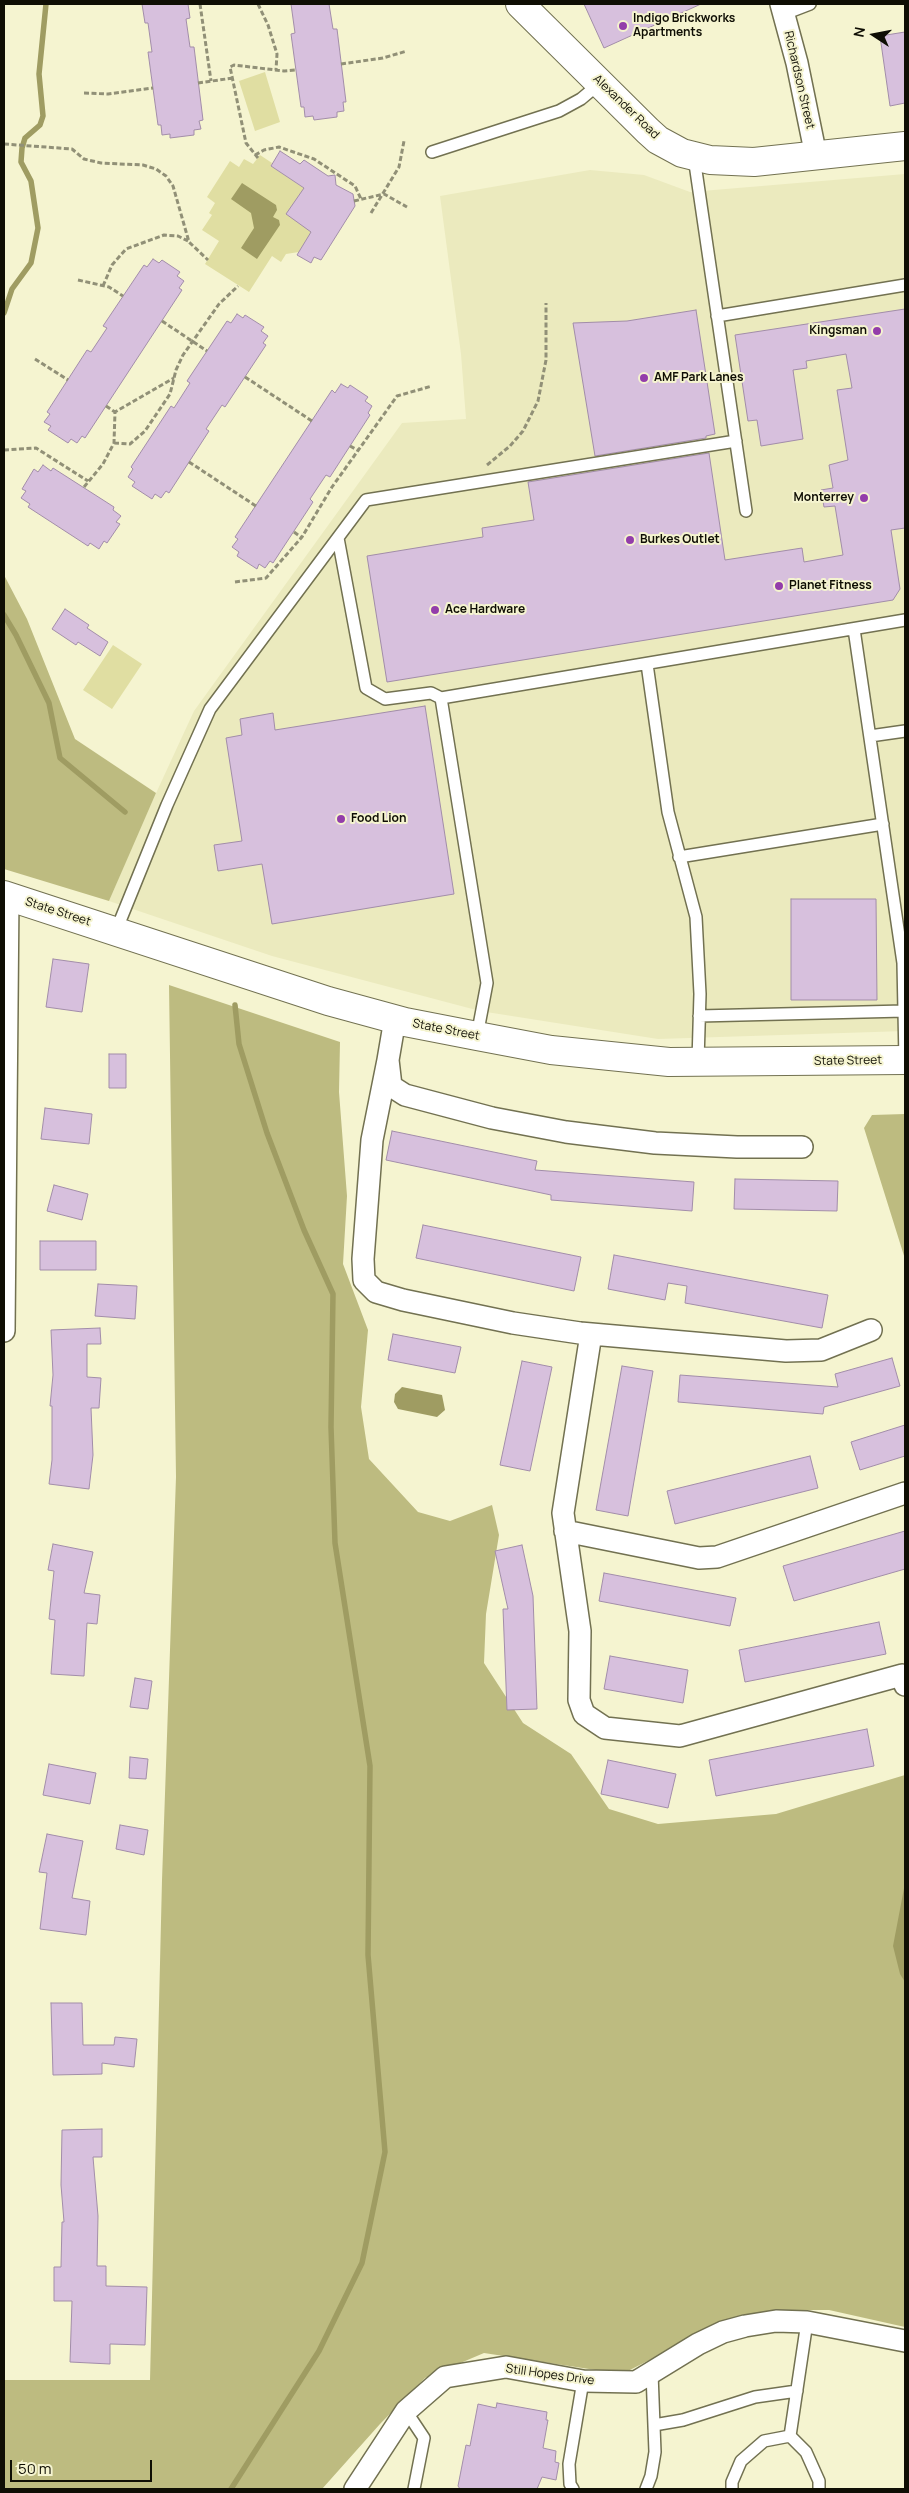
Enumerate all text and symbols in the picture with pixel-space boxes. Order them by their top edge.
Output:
north arrow [849,10,899,60]
place label: Indigo Brickworks Apartments [633,12,735,40]
marker: Indigo Brickworks Apartments [617,20,629,32]
text: N [848,25,869,39]
street label: Richardson Street [781,30,817,130]
street label: Alexander Road [590,72,662,142]
place label: Kingsman [809,324,867,338]
marker: Kingsman [871,325,883,337]
place label: AMF Park Lanes [654,371,743,385]
marker: AMF Park Lanes [638,372,650,384]
place label: Monterrey [793,491,854,505]
marker: Monterrey [858,492,870,504]
place label: Burkes Outlet [640,533,720,547]
marker: Burkes Outlet [624,534,636,546]
place label: Planet Fitness [789,579,872,593]
marker: Planet Fitness [773,580,785,592]
place label: Ace Hardware [445,603,525,617]
marker: Ace Hardware [429,604,441,616]
place label: Food Lion [351,812,406,826]
marker: Food Lion [335,813,347,825]
street label: State Street [23,895,93,929]
street label: State Street [411,1016,481,1044]
street label: State Street [814,1053,882,1069]
street label: Still Hopes Drive [505,2362,595,2388]
scale bar [12,2450,155,2482]
text: 50 m [18,2458,52,2479]

